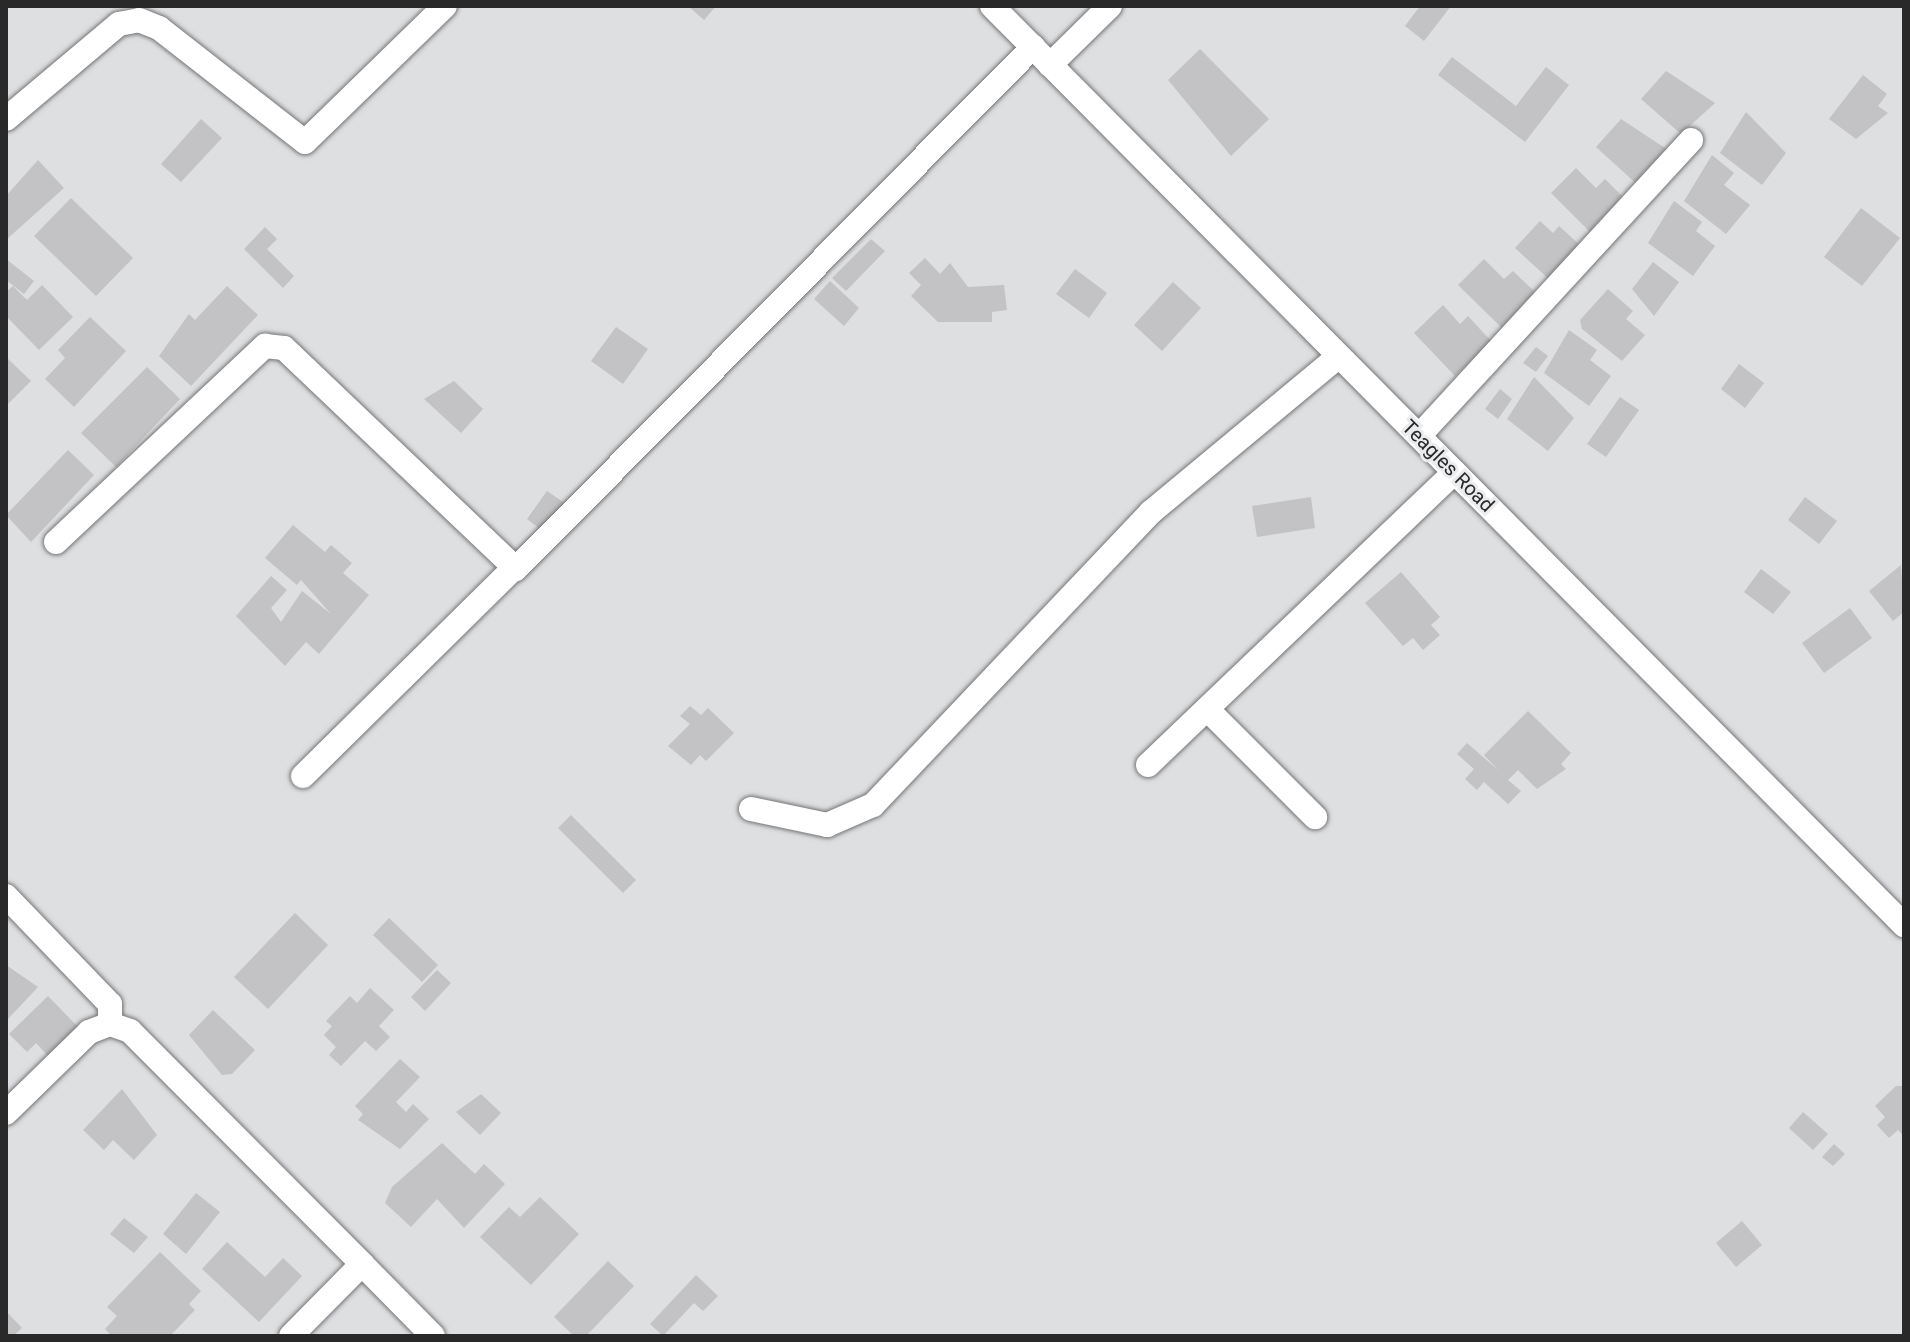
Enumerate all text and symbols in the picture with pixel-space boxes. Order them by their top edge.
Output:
street label: Teagles Road [1397,415,1499,517]

